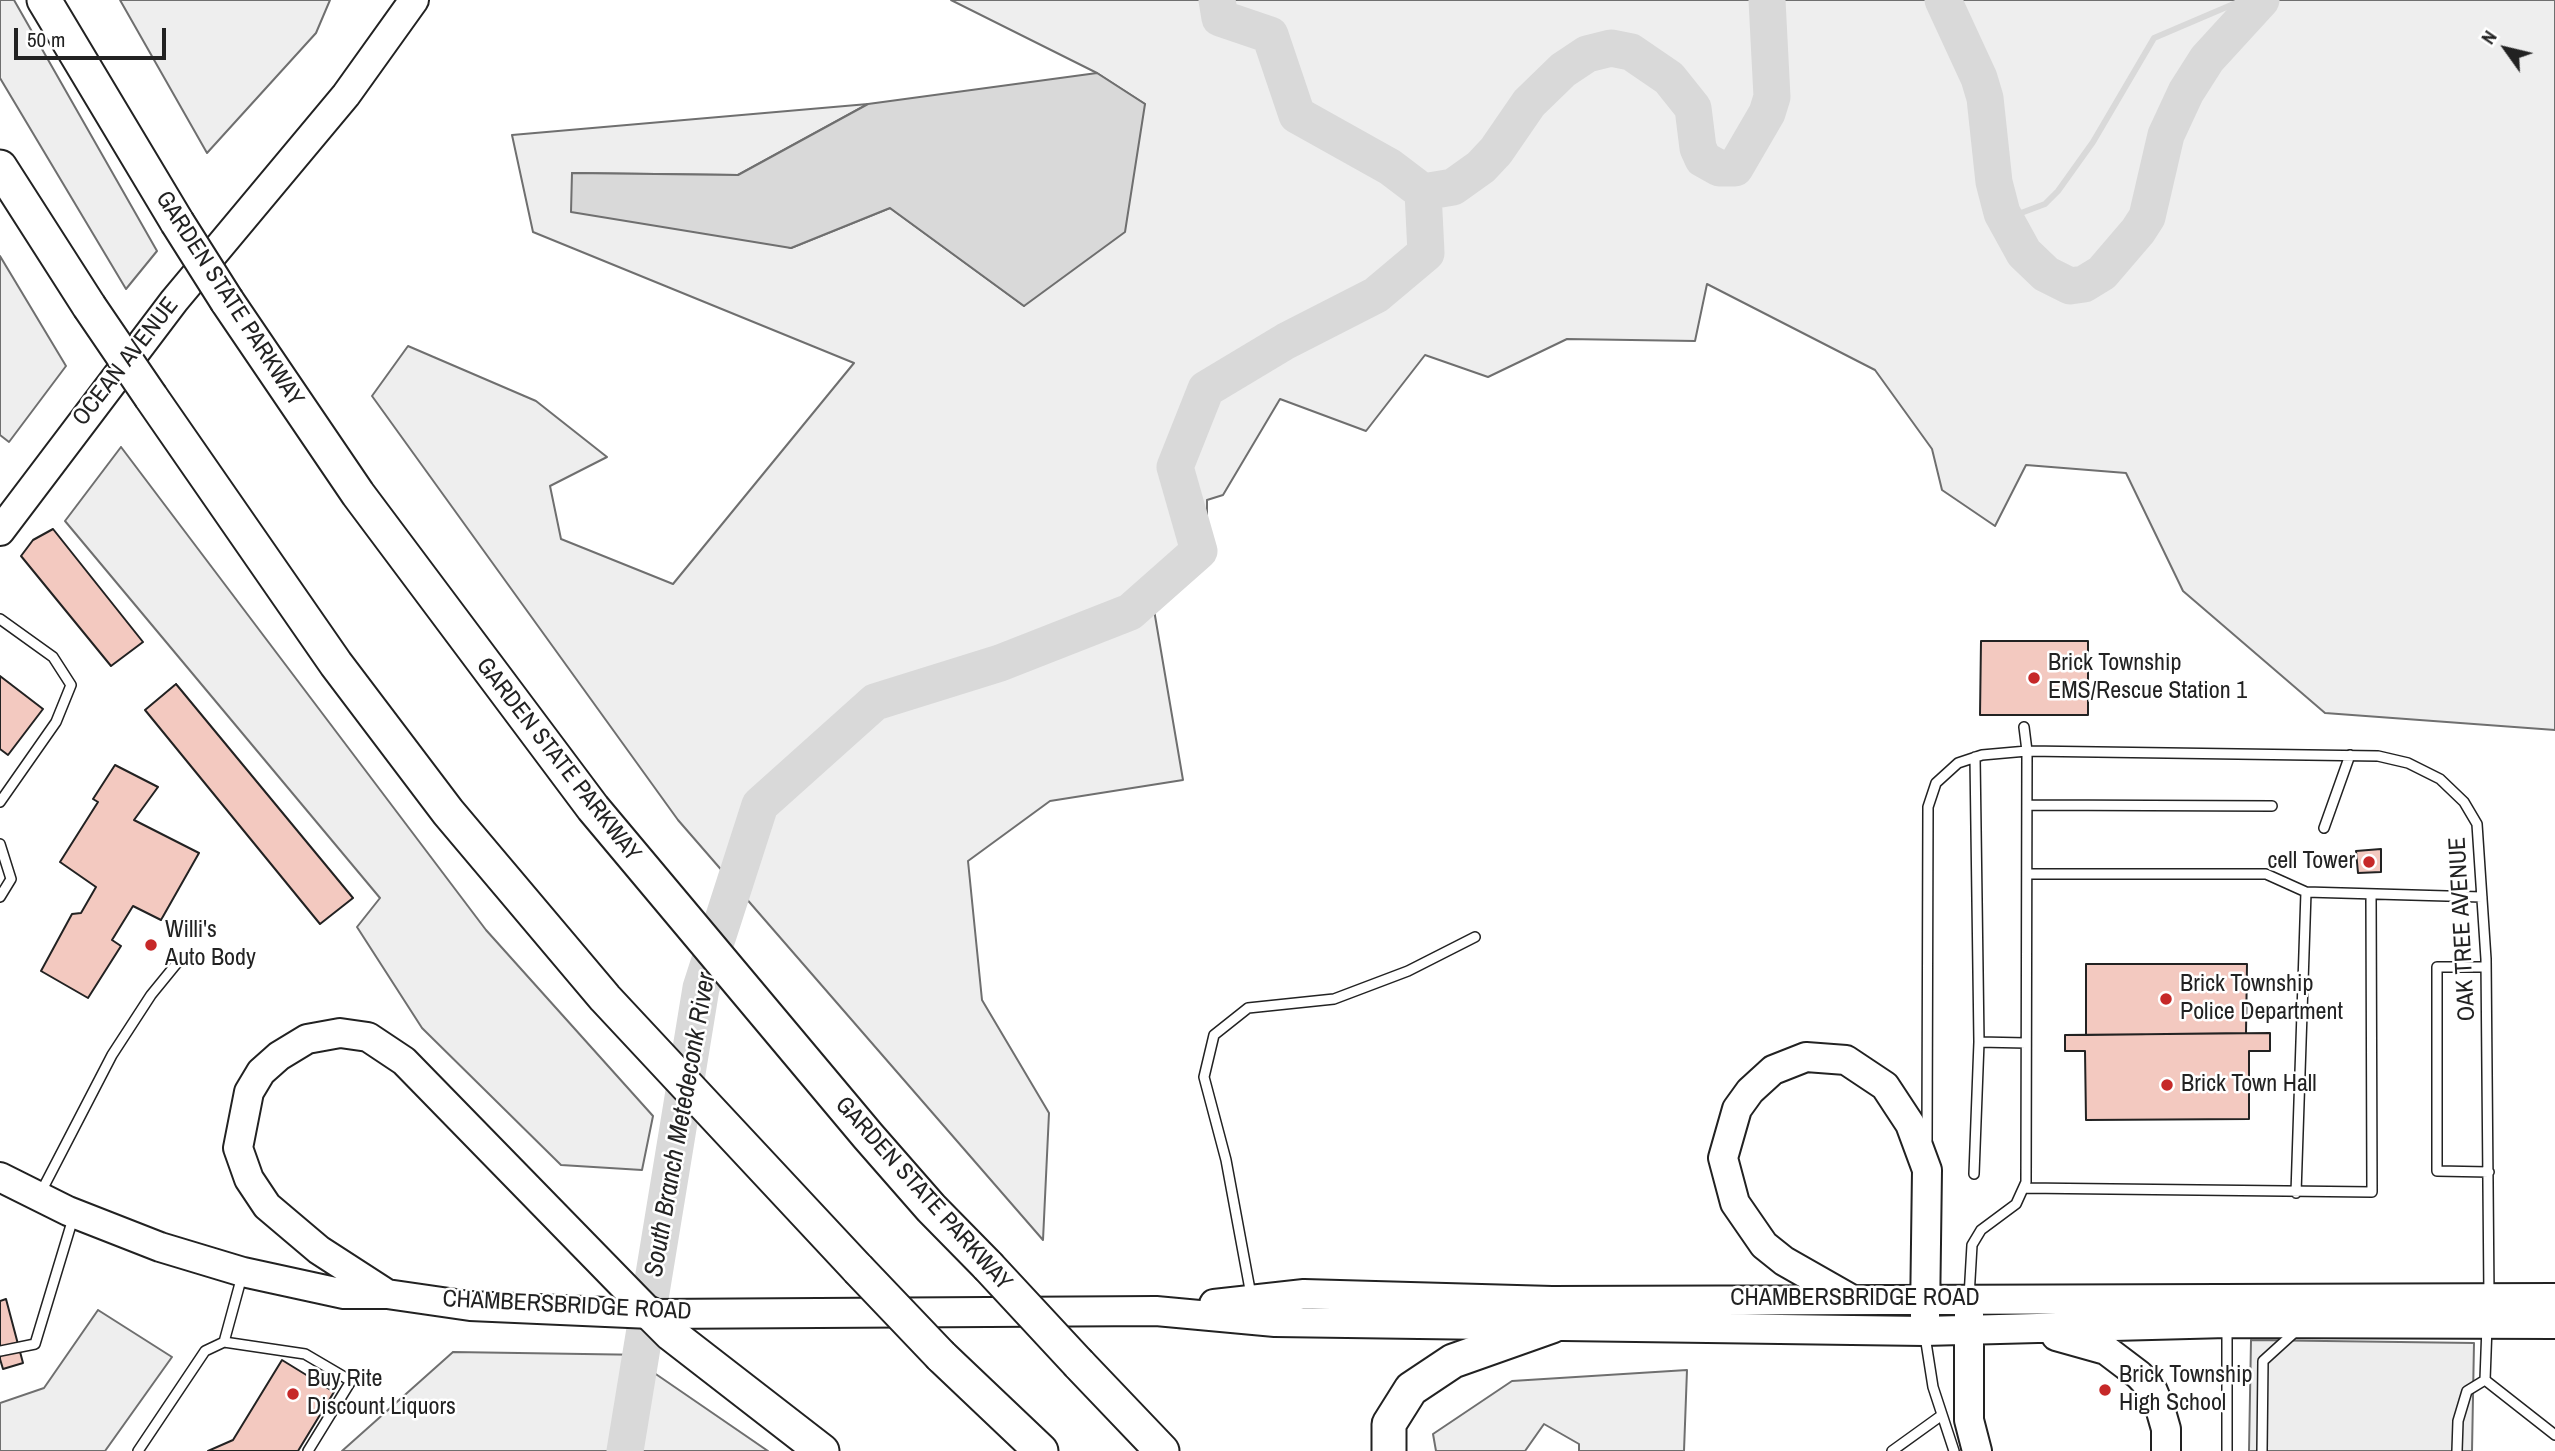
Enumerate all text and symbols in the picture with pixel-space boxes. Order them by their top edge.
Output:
scale bar [18,14,170,58]
north arrow [2471,14,2541,84]
text: 50 m [27,25,65,54]
text: N [2475,25,2503,49]
street label: GARDEN STATE PARKWAY [149,186,309,412]
street label: OCEAN AVENUE [67,292,185,432]
place label: Brick Township EMS/Rescue Station 1 [2048,650,2247,706]
street label: GARDEN STATE PARKWAY [470,652,646,868]
marker: Brick Township EMS/Rescue Station 1 [2026,670,2042,686]
street label: OAK TREE AVENUE [2444,836,2482,1022]
place label: cell Tower [2268,848,2355,876]
marker: cell Tower [2361,854,2377,870]
place label: Willi's Auto Body [165,917,256,973]
marker: Willi's Auto Body [143,937,159,953]
water label: South Branch Metedeconk River [639,971,723,1279]
place label: Brick Township Police Department [2180,971,2343,1027]
marker: Brick Township Police Department [2158,991,2174,1007]
place label: Brick Town Hall [2181,1071,2317,1099]
marker: Brick Town Hall [2159,1077,2175,1093]
street label: GARDEN STATE PARKWAY [828,1091,1018,1297]
street label: CHAMBERSBRIDGE ROAD [442,1285,692,1327]
street label: CHAMBERSBRIDGE ROAD [1730,1285,1980,1313]
place label: Brick Township High School [2119,1362,2252,1418]
place label: Buy Rite Discount Liquors [307,1366,456,1422]
marker: Brick Township High School [2097,1382,2113,1398]
marker: Buy Rite Discount Liquors [285,1386,301,1402]

